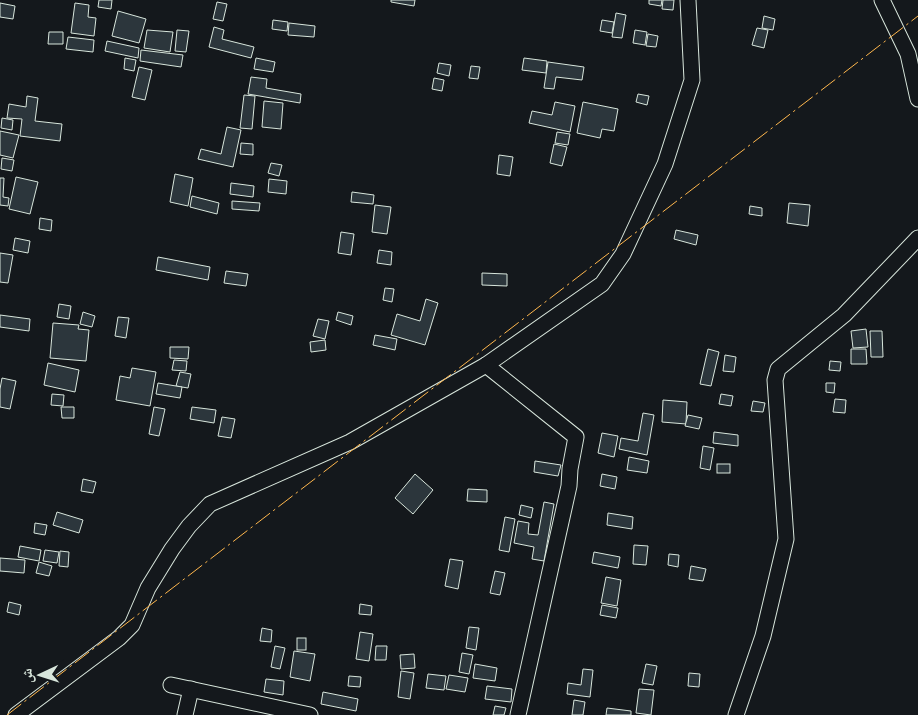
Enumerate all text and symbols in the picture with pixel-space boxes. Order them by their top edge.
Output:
north arrow [15,650,65,700]
text: ش [18,668,37,684]

